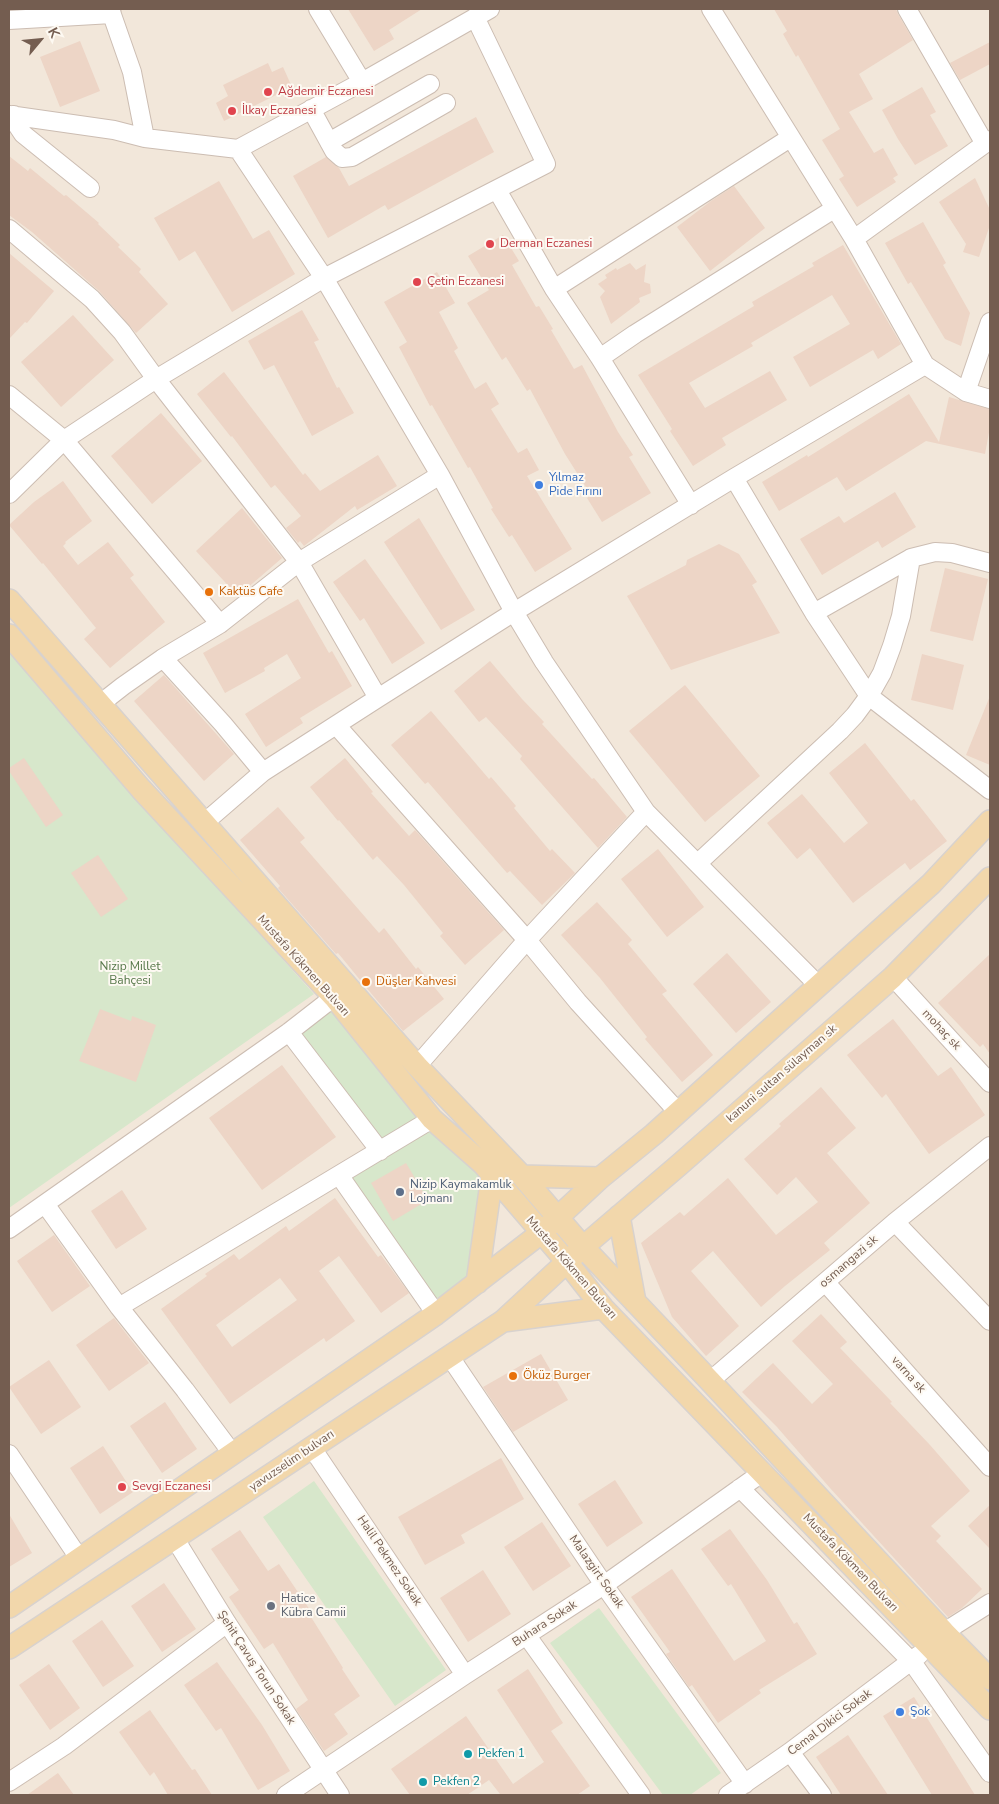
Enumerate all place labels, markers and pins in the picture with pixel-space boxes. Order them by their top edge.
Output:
place label: Ağdemir Eczanesi [278,85,374,99]
marker: Ağdemir Eczanesi [262,86,274,98]
place label: İlkay Eczanesi [242,104,316,118]
marker: İlkay Eczanesi [226,105,238,117]
place label: Derman Eczanesi [500,237,592,251]
marker: Derman Eczanesi [484,238,496,250]
place label: Çetin Eczanesi [427,275,504,289]
marker: Çetin Eczanesi [411,276,423,288]
place label: Yılmaz Pide Fırını [549,471,602,499]
marker: Yılmaz Pide Fırını [533,479,545,491]
place label: Kaktüs Cafe [219,585,283,599]
marker: Kaktüs Cafe [203,586,215,598]
place label: Düşler Kahvesi [376,975,456,989]
marker: Düşler Kahvesi [360,976,372,988]
place label: Nizip Kaymakamlık Lojmanı [410,1178,512,1206]
marker: Nizip Kaymakamlık Lojmanı [394,1186,406,1198]
place label: Öküz Burger [523,1369,590,1383]
marker: Öküz Burger [507,1370,519,1382]
place label: Sevgi Eczanesi [132,1480,211,1494]
marker: Sevgi Eczanesi [116,1481,128,1493]
place label: Hatice Kübra Camii [281,1592,346,1620]
marker: Hatice Kübra Camii [265,1600,277,1612]
place label: Şok [910,1705,930,1719]
marker: Şok [894,1706,906,1718]
place label: Pekfen 1 [478,1747,525,1761]
marker: Pekfen 1 [462,1748,474,1760]
place label: Pekfen 2 [433,1775,480,1789]
marker: Pekfen 2 [417,1776,429,1788]

